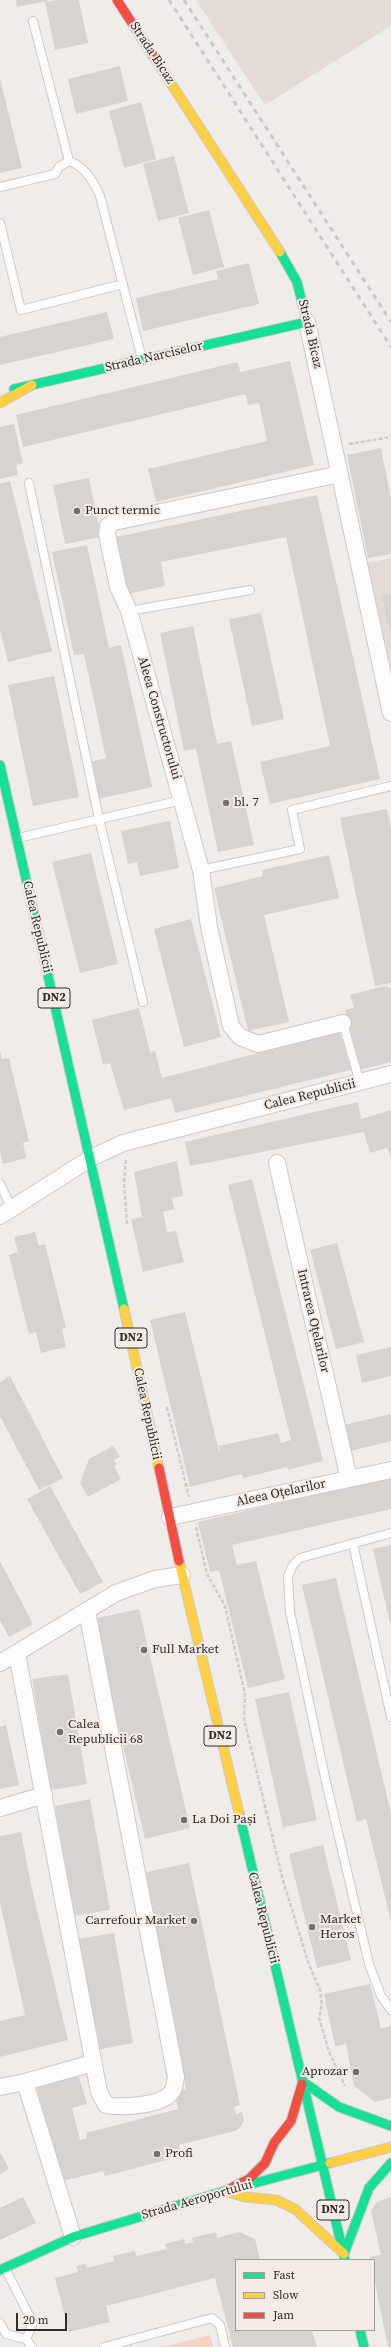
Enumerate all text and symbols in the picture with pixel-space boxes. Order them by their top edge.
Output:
street label: Strada Bicaz [126,19,178,87]
street label: Strada Bicaz [294,298,326,370]
street label: Strada Narciselor [104,338,204,376]
place label: Punct termic [85,503,160,519]
marker: Punct termic [72,506,82,516]
street label: Aleea Constructorului [134,655,184,781]
place label: bl. 7 [234,795,259,811]
marker: bl. 7 [221,798,231,808]
street label: Calea Republicii [19,879,55,975]
road number: DN2 [38,988,70,1008]
street label: Calea Republicii [263,1076,357,1114]
street label: Intrarea Oțelarilor [293,1267,333,1375]
road number: DN2 [115,1328,147,1348]
street label: Calea Republicii [130,1366,164,1462]
street label: Aleea Oțelarilor [235,1476,327,1510]
place label: Full Market [152,1642,219,1658]
marker: Full Market [139,1645,149,1655]
place label: Calea Republicii 68 [68,1717,143,1748]
road number: DN2 [204,1726,236,1746]
marker: Calea Republicii 68 [55,1727,65,1737]
place label: La Doi Pași [192,1812,256,1828]
marker: La Doi Pași [179,1815,189,1825]
street label: Calea Republicii [244,1871,282,1965]
place label: Market Heros [320,1912,361,1943]
place label: Carrefour Market [85,1913,186,1929]
marker: Carrefour Market [189,1916,199,1926]
marker: Market Heros [307,1922,317,1932]
place label: Aprozar [302,2064,348,2080]
marker: Aprozar [351,2067,361,2077]
place label: Profi [165,2146,193,2162]
marker: Profi [152,2149,162,2159]
street label: Strada Aeroportului [140,2177,254,2223]
road number: DN2 [317,2200,349,2220]
legend [235,2259,375,2331]
text: Fast [273,2267,295,2283]
text: Slow [273,2287,298,2303]
scale bar [18,2305,69,2331]
text: Jam [273,2307,294,2323]
text: 20 m [23,2312,49,2328]

